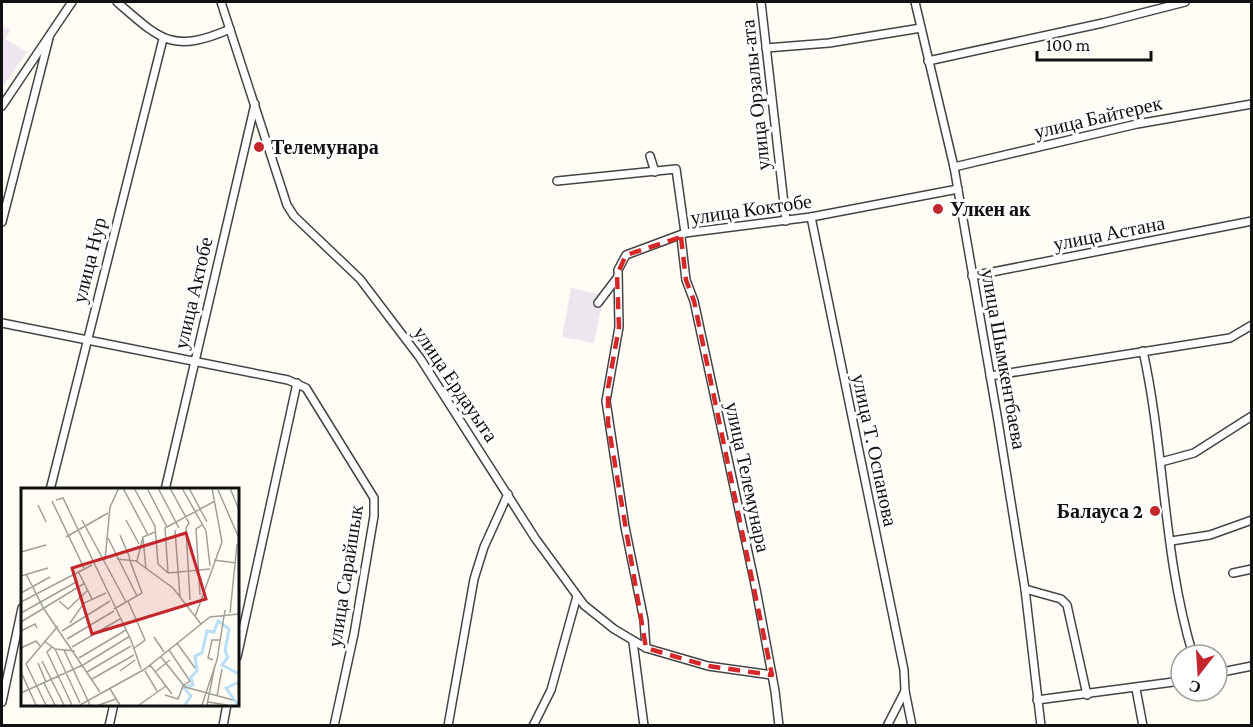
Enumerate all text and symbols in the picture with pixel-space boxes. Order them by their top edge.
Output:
street label: улица Орзалы-ата [736,18,775,172]
scale bar [1037,24,1151,62]
text: 100 m [1046,35,1091,55]
street label: улица Байтерек [1032,92,1165,143]
place label: Телемунара [271,136,379,159]
marker: Телемунара [252,140,266,154]
street label: улица Коктобе [689,190,813,229]
place label: Улкен ак [950,198,1031,220]
marker: Улкен ак [931,202,945,216]
street label: улица Астана [1051,211,1167,256]
street label: улица Нур [68,215,111,305]
street label: улица Актобе [169,235,218,351]
street label: улица Шымкентбаева [976,267,1031,451]
street label: улица Ердауыта [408,322,503,447]
street label: улица Т. Оспанова [847,372,902,529]
street label: улица Телемунара [720,400,775,555]
inset map [21,488,238,706]
place label: Балауса 2 [1057,500,1143,523]
street label: улица Сарайшык [323,503,368,649]
marker: Балауса 2 [1148,504,1162,518]
north arrow [1169,643,1229,703]
text: С [1187,677,1203,697]

